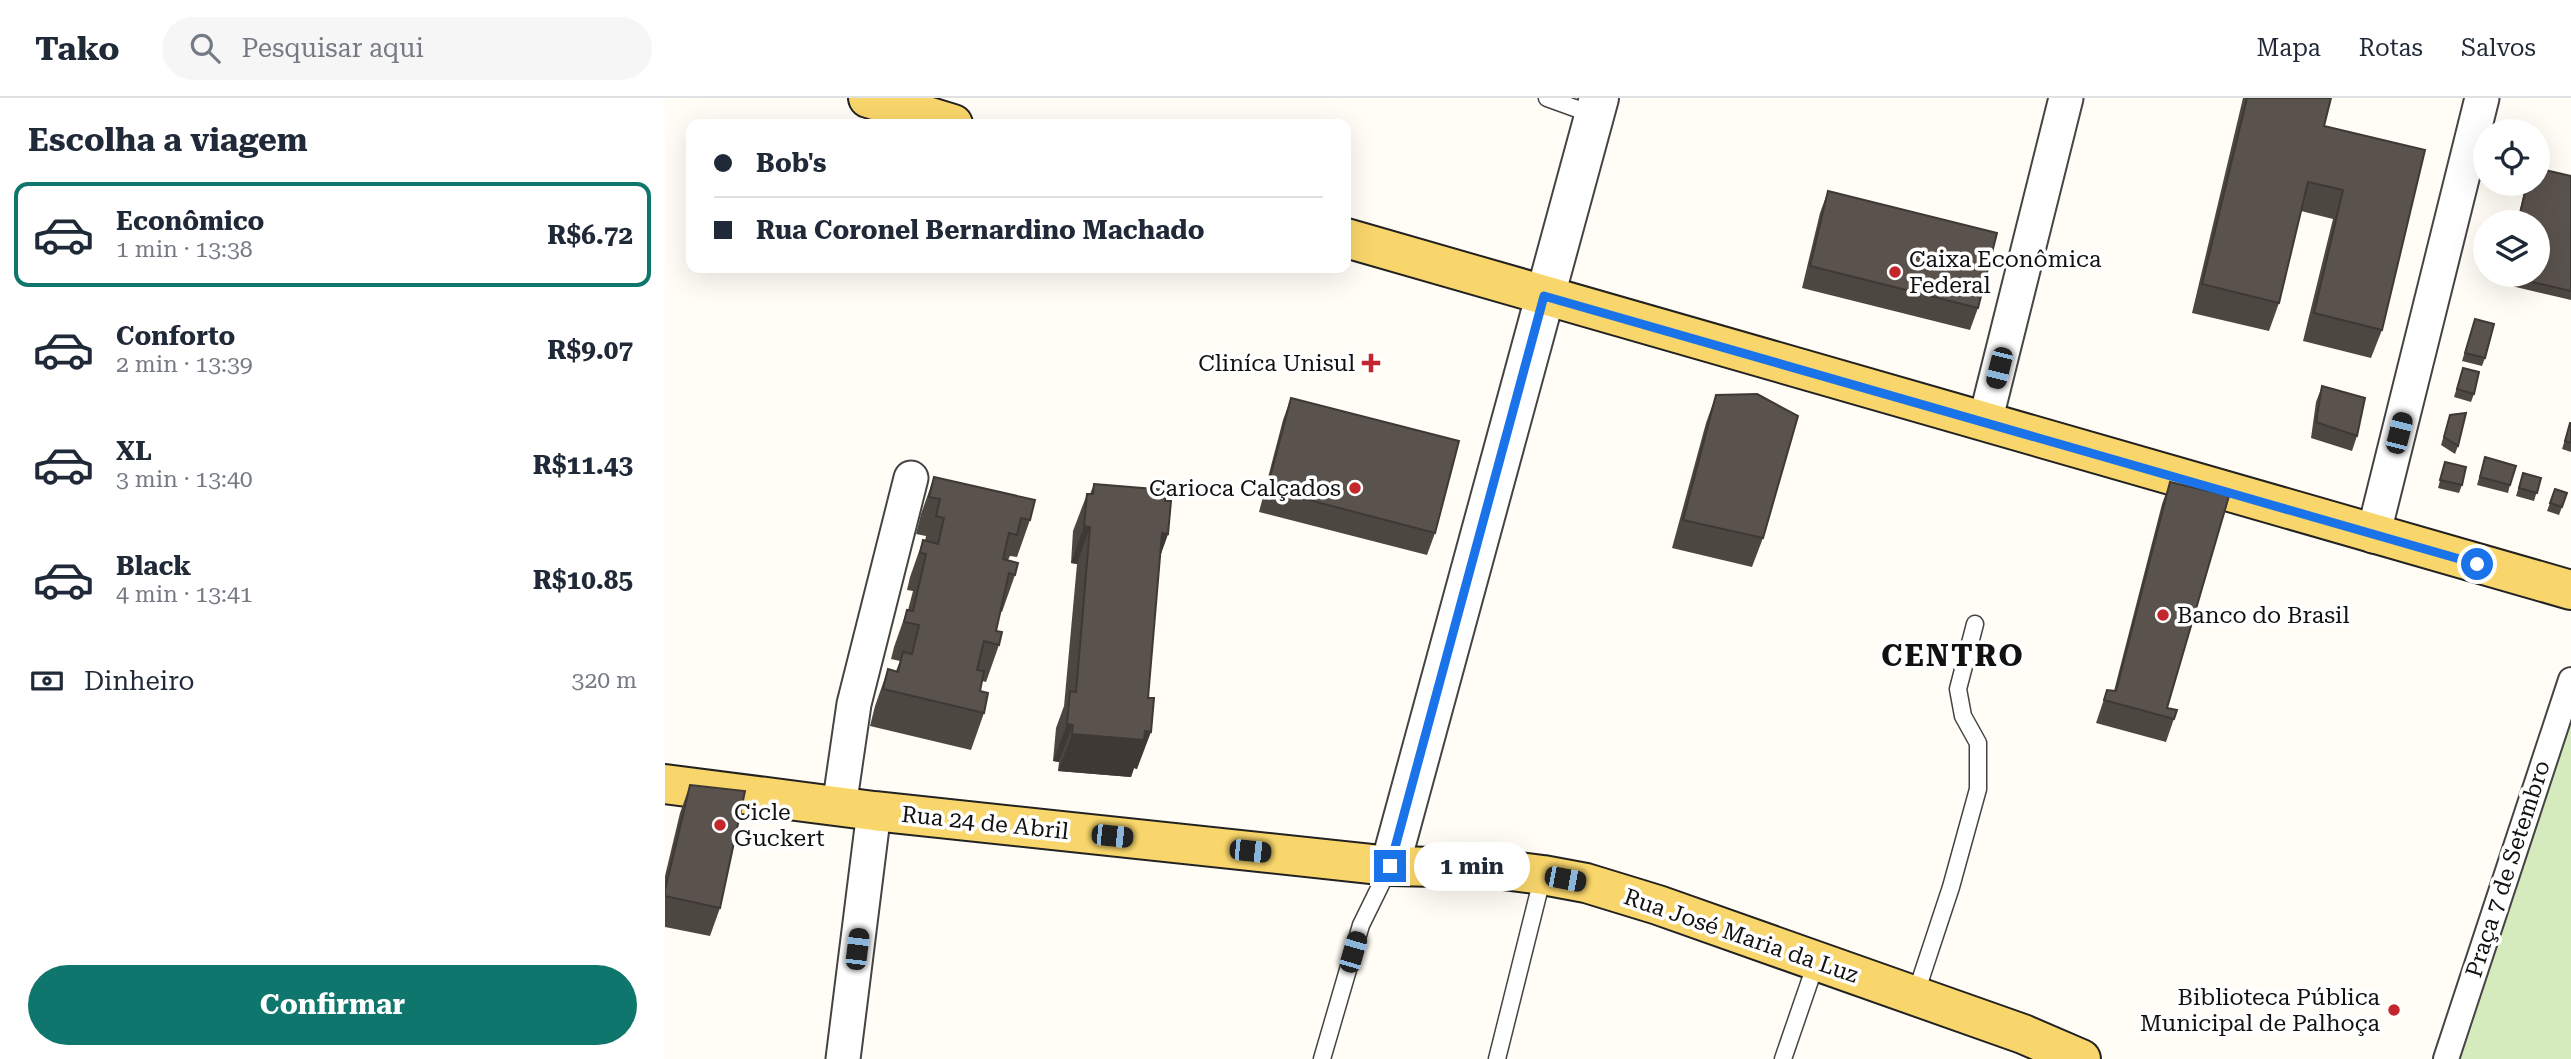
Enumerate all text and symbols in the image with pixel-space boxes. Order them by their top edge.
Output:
search box [162,17,652,80]
text: Tako [35,29,120,68]
icon: search [186,29,224,67]
text: Pesquisar aqui [242,33,424,63]
text: Mapa [2257,34,2321,62]
text: Rotas [2359,34,2423,62]
text: Salvos [2461,34,2536,62]
map controls [2473,119,2550,287]
button: locate [2473,119,2550,196]
text: Escolha a viagem [28,121,308,159]
text: Bob's [756,148,826,178]
icon: car [32,203,95,266]
text: Econômico [116,206,264,236]
button: layers [2473,210,2550,287]
text: Rua Coronel Bernardino Machado [756,215,1204,245]
text: R$6.72 [547,220,633,250]
text: 1 min · 13:38 [116,236,253,263]
place label: Caixa Econômica Federal [1909,246,2102,299]
marker: Caixa Econômica Federal [1887,264,1903,280]
icon: car [32,318,95,381]
text: Conforto [116,321,235,351]
text: R$9.07 [547,335,633,365]
car [1984,345,2015,391]
place label: Cliníca Unisul [1198,350,1355,377]
text: 2 min · 13:39 [116,351,253,378]
marker: Cliníca Unisul [1361,353,1381,373]
car [2384,410,2415,456]
icon: car [32,433,95,496]
text: XL [116,436,152,466]
text: R$11.43 [533,450,633,480]
text: 3 min · 13:40 [116,466,253,493]
place label: Carioca Calçados [1149,475,1341,502]
marker: Carioca Calçados [1347,480,1363,496]
icon: car [32,548,95,611]
route start [2461,548,2493,580]
text: Black [116,551,191,581]
text: R$10.85 [533,565,633,595]
text: 4 min · 13:41 [116,581,253,608]
place label: Banco do Brasil [2177,602,2350,629]
marker: Banco do Brasil [2155,607,2171,623]
district label: CENTRO [1881,638,2025,673]
icon: cash [28,662,66,700]
text: Dinheiro [84,666,195,696]
text: 320 m [572,667,637,694]
street label: Praça 7 de Setembro [2460,757,2556,981]
place label: Cicle Guckert [734,799,825,852]
street label: Rua 24 de Abril [900,801,1070,845]
marker: Cicle Guckert [712,817,728,833]
car [1091,823,1134,849]
car [1229,838,1272,864]
callout: 1 min [1415,842,1530,890]
route end [1374,850,1406,882]
text: 1 min [1440,853,1504,880]
car [1543,865,1588,893]
street label: Rua José Maria da Luz [1620,883,1862,989]
car [845,927,870,971]
car [1338,929,1369,975]
button: Confirmar [28,965,637,1045]
place label: Biblioteca Pública Municipal de Palhoça [2140,984,2381,1037]
marker: Biblioteca Pública Municipal de Palhoça [2386,1002,2402,1018]

